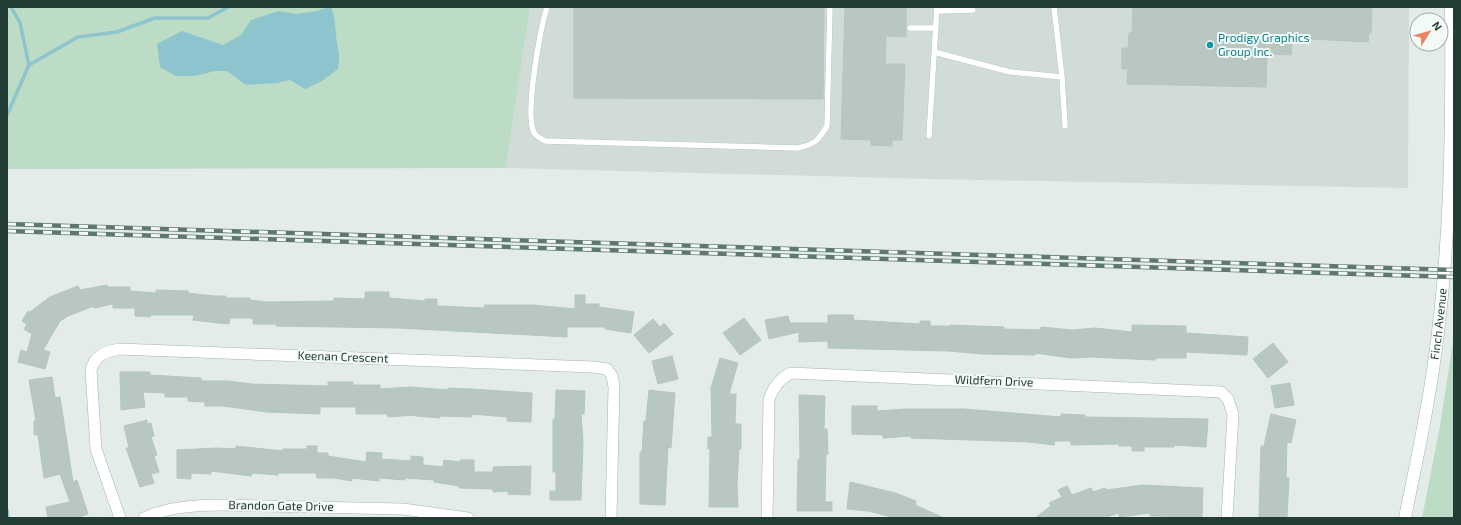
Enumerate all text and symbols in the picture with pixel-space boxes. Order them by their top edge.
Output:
north arrow [1409,12,1449,52]
text: N [1430,19,1445,33]
place label: Prodigy Graphics Group Inc. [1218,30,1310,58]
marker: Prodigy Graphics Group Inc. [1205,40,1215,50]
street label: Finch Avenue [1427,288,1449,361]
street label: Keenan Crescent [297,347,389,365]
street label: Wildfern Drive [954,372,1034,388]
street label: Brandon Gate Drive [228,497,334,513]

